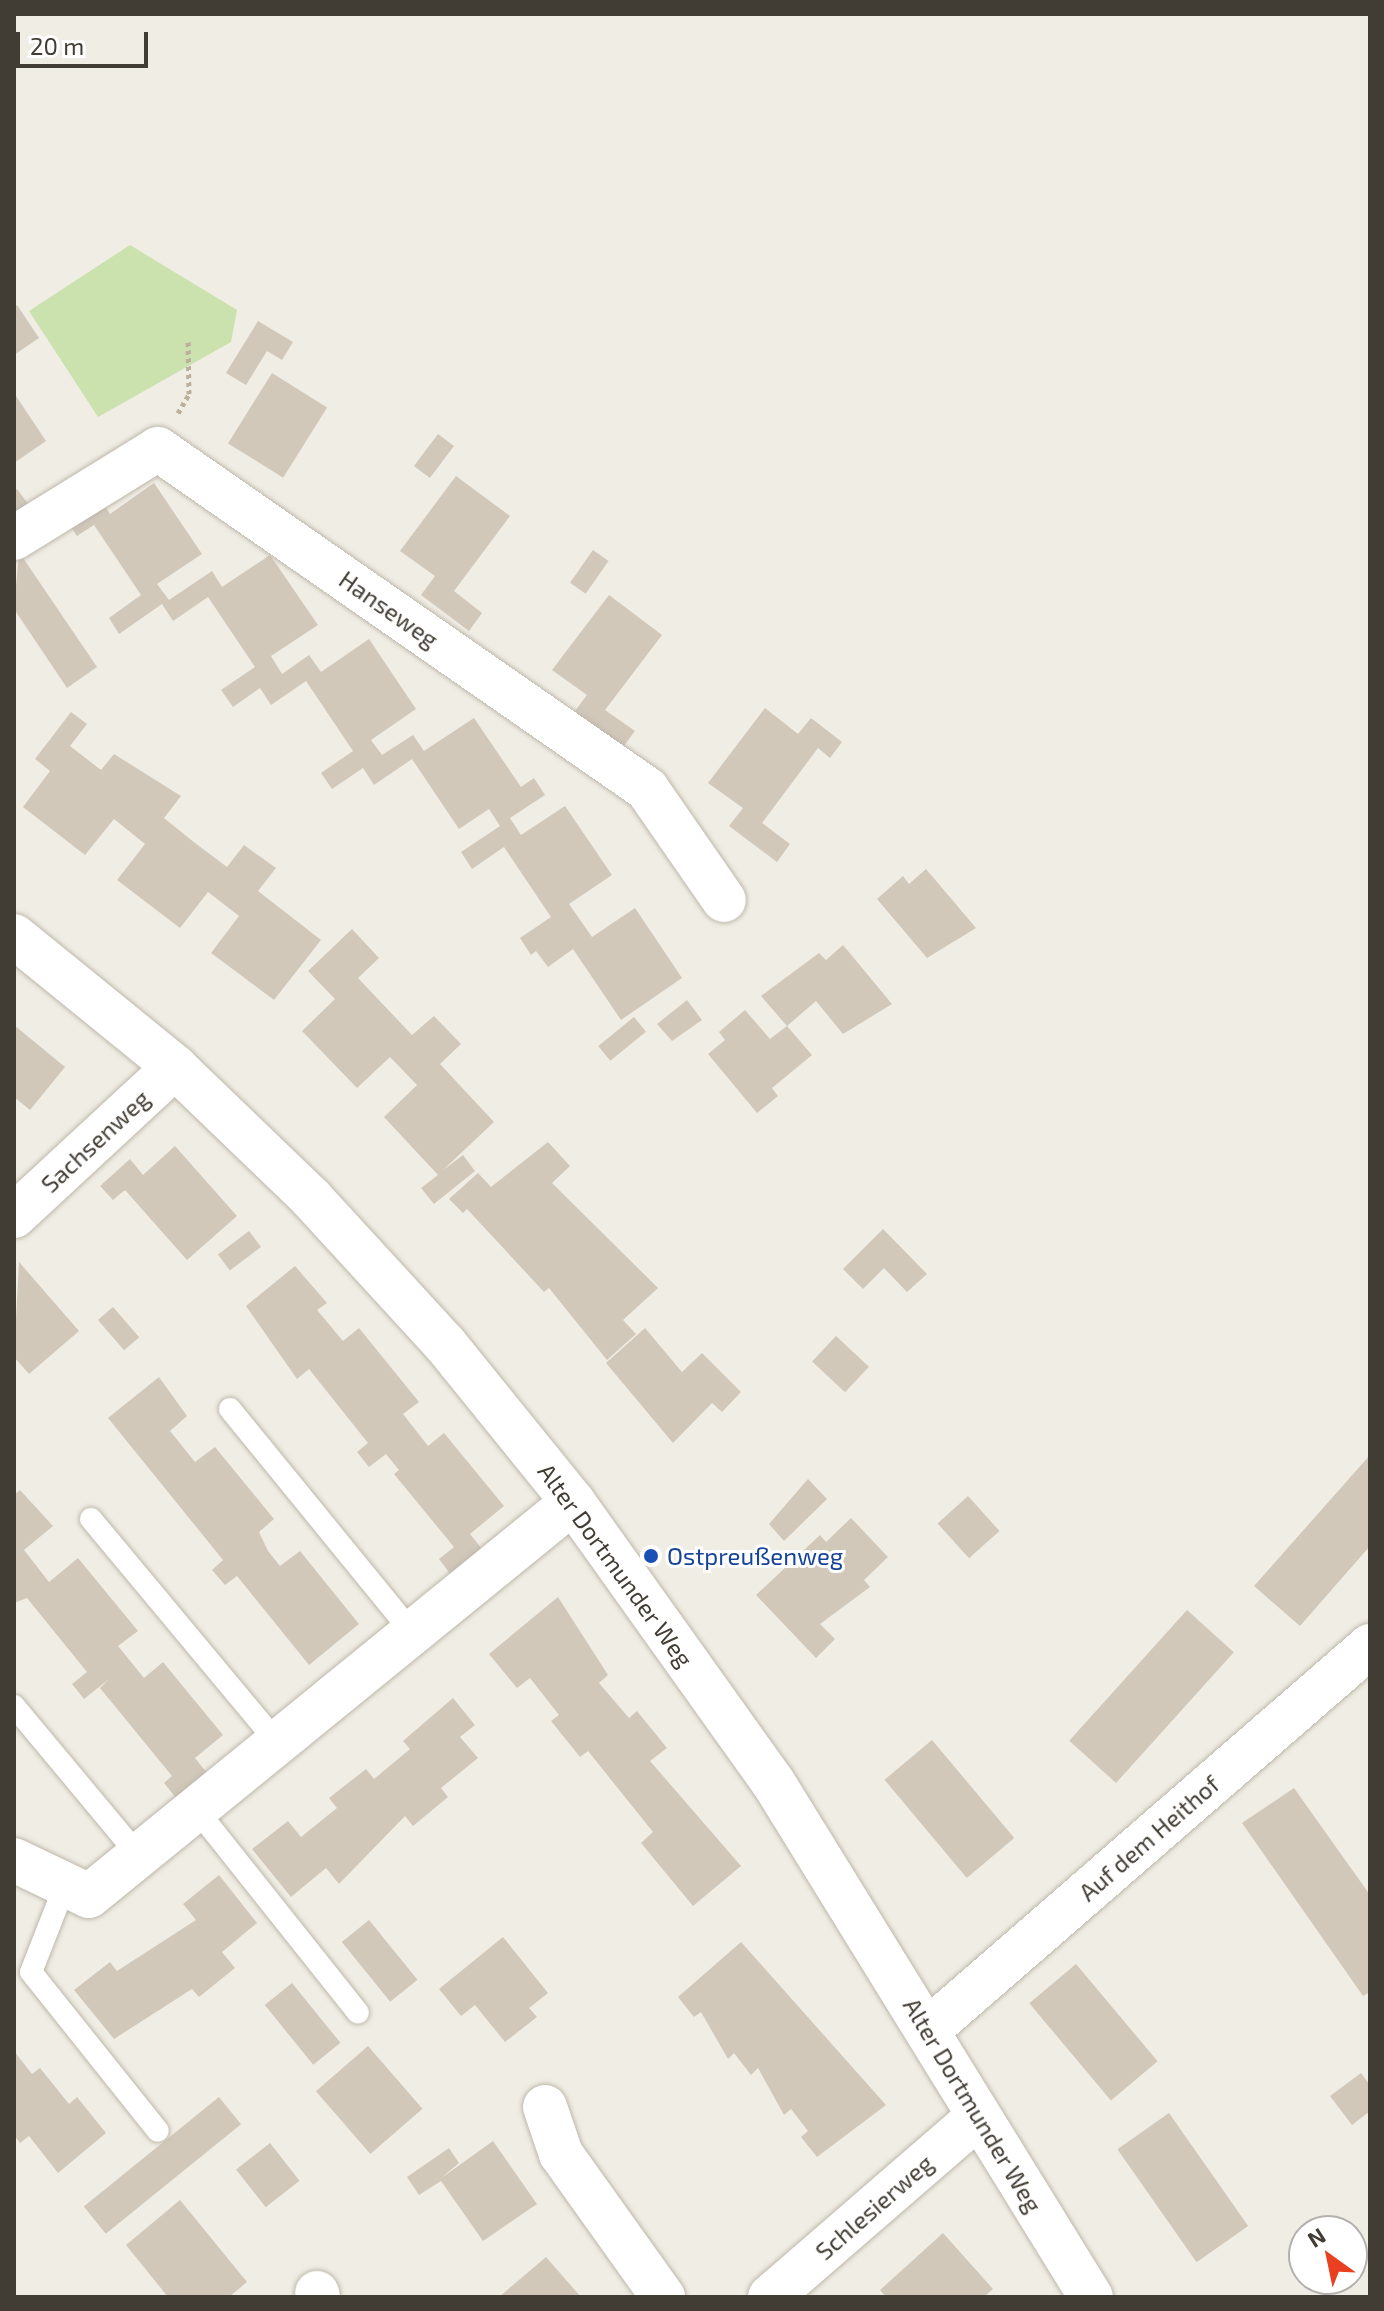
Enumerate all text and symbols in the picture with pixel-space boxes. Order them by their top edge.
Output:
scale bar [20,16,152,66]
text: 20 m [30,31,84,60]
street label: Hanseweg [334,564,444,654]
street label: Sachsenweg [35,1084,155,1198]
street label: Alter Dortmunder Weg [532,1457,700,1673]
place label: Ostpreußenweg [667,1542,843,1570]
marker: Ostpreußenweg [642,1547,660,1565]
street label: Auf dem Heithof [1073,1769,1225,1907]
street label: Alter Dortmunder Weg [897,1992,1049,2218]
street label: Schlesierweg [810,2148,938,2266]
north arrow [1288,2215,1368,2295]
text: N [1302,2221,1330,2252]

